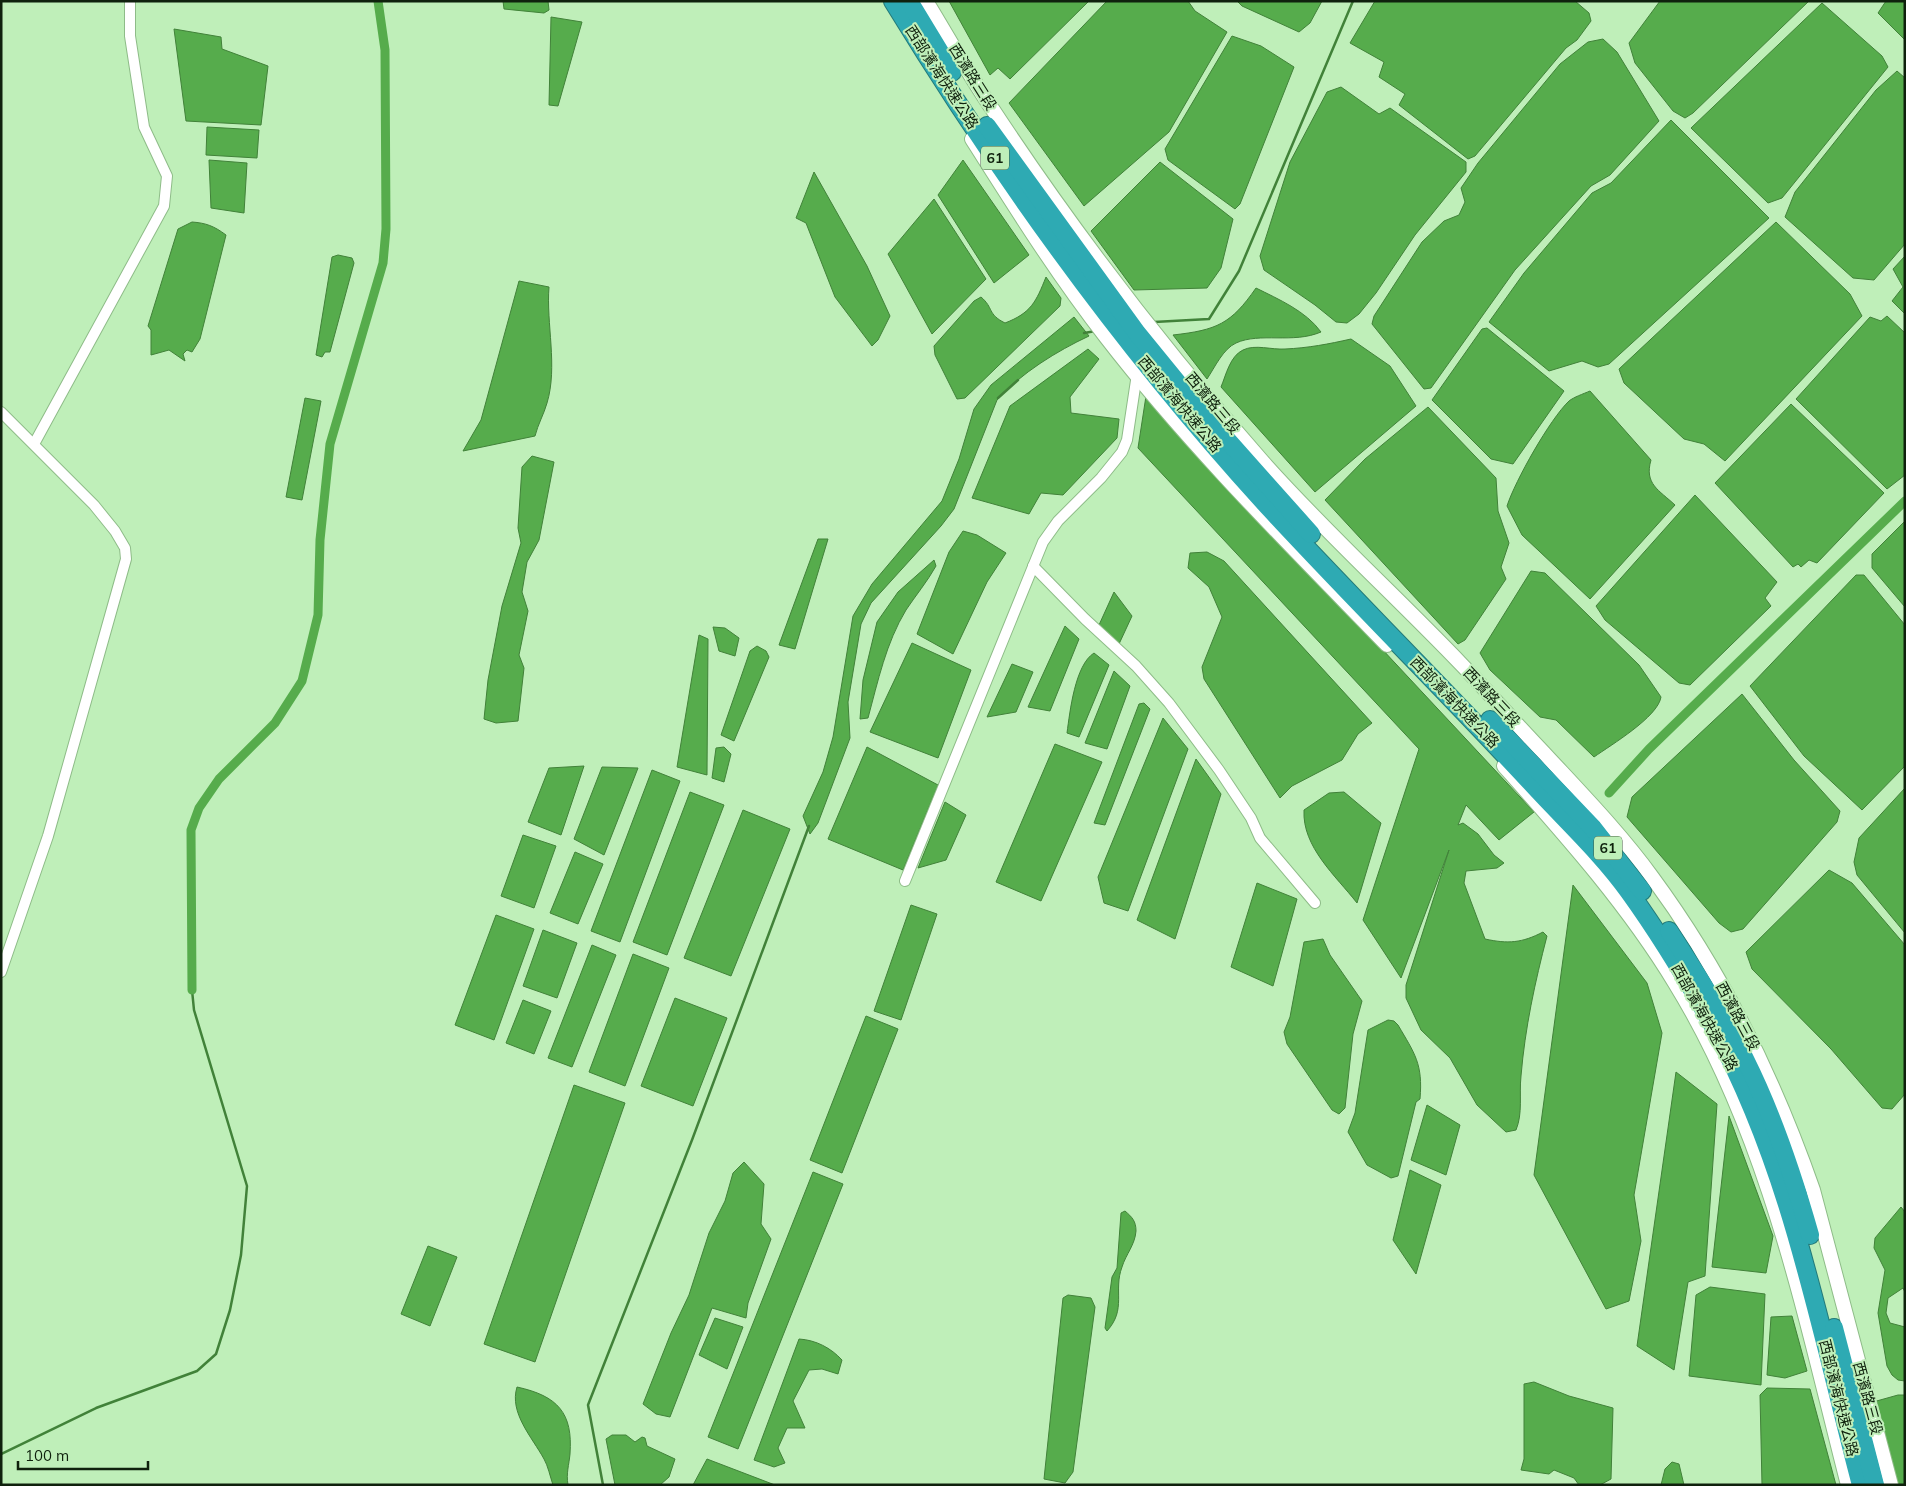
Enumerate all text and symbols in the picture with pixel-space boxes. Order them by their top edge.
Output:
street label: 西部濱海快速公路 [901,21,983,133]
street label: 西濱路三段 [945,40,1001,114]
road number: 61 [981,146,1009,170]
street label: 西部濱海快速公路 [1134,352,1226,456]
street label: 西濱路三段 [1182,368,1244,438]
street label: 西部濱海快速公路 [1406,652,1504,752]
street label: 西濱路三段 [1459,663,1525,731]
road number: 61 [1594,836,1622,860]
street label: 西部濱海快速公路 [1668,960,1742,1074]
street label: 西濱路三段 [1712,978,1764,1054]
street label: 西部濱海快速公路 [1815,1337,1863,1459]
street label: 西濱路三段 [1849,1359,1887,1437]
scale bar [18,1438,148,1470]
text: 100 m [25,1446,69,1465]

